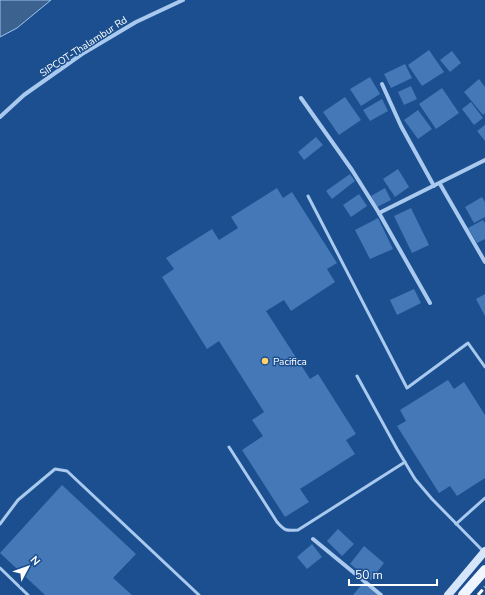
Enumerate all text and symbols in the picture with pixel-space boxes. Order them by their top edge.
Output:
street label: SIPCOT-Thalambur Rd [37,13,130,80]
place label: Pacifica [273,355,307,369]
marker: Pacifica [260,356,270,366]
north arrow [8,547,48,587]
text: N [27,553,44,569]
scale bar [349,561,437,587]
text: 50 m [355,567,383,583]

